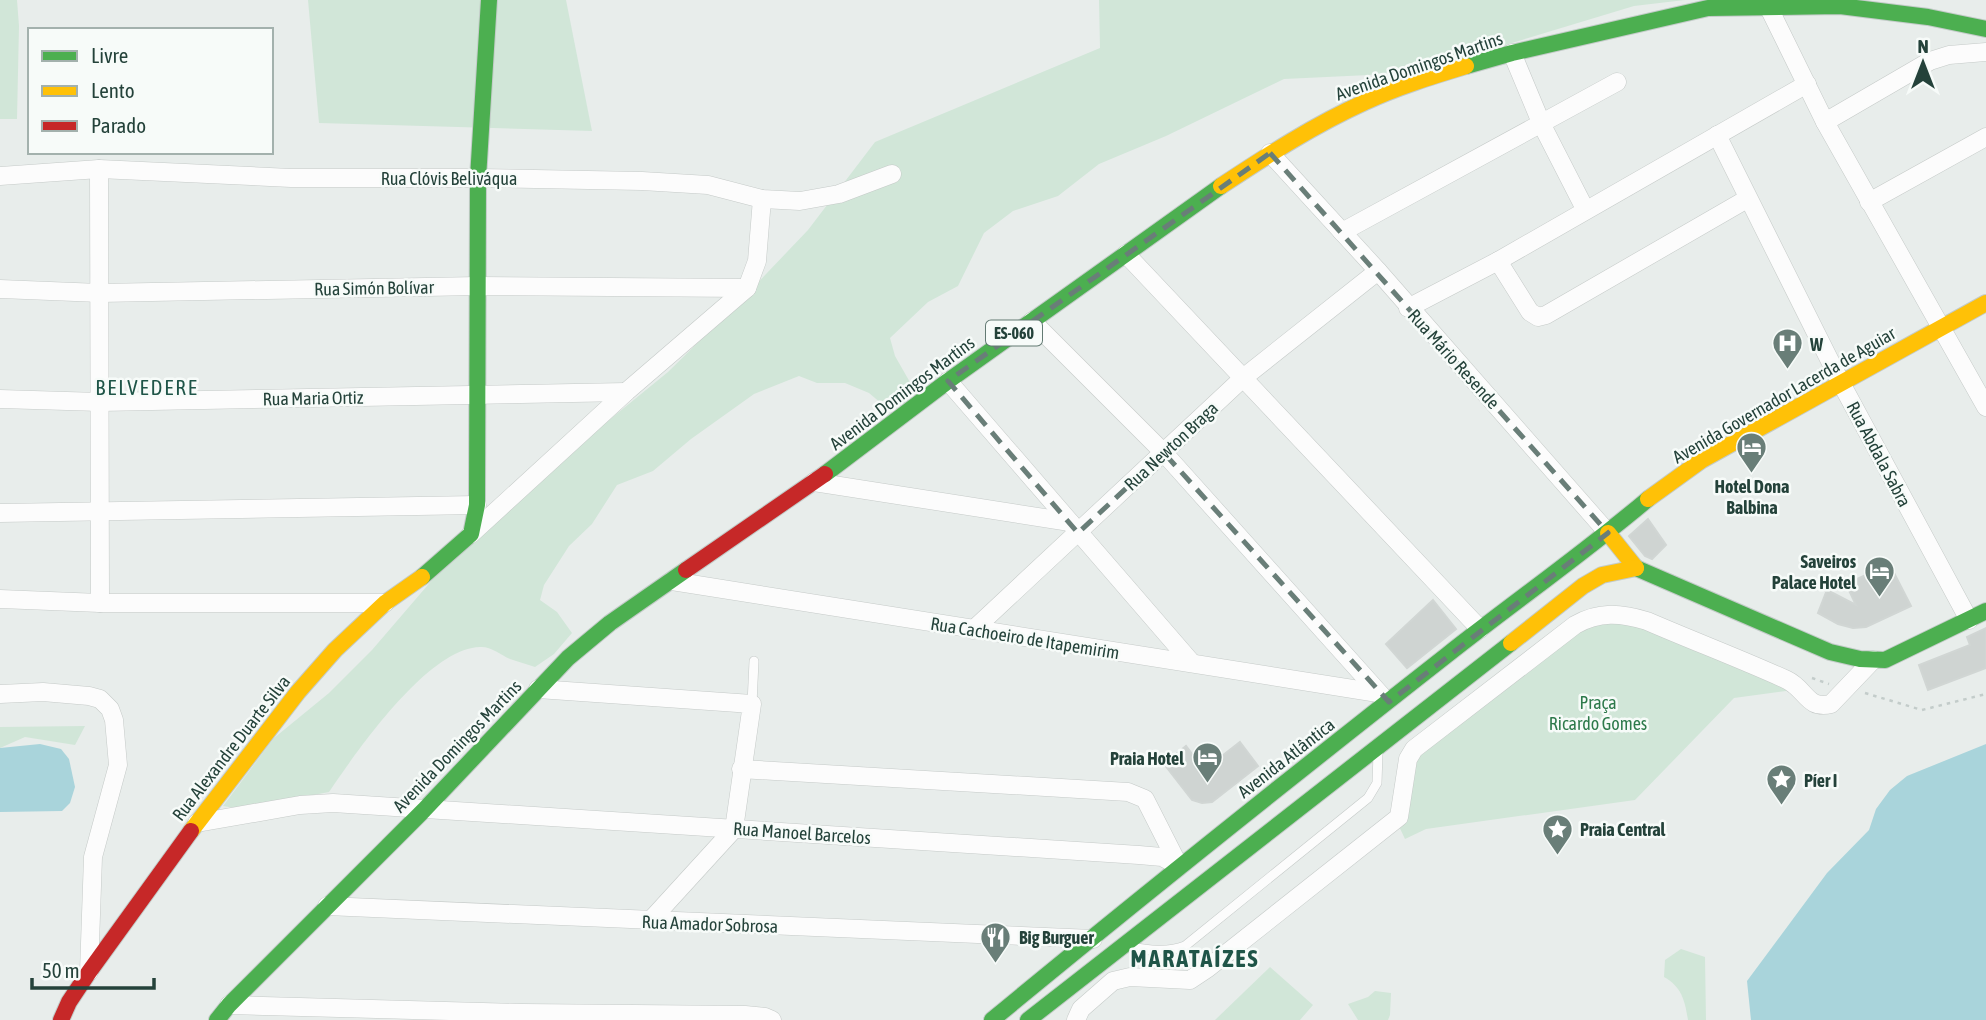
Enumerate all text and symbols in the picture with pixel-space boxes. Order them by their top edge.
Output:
legend [28,28,273,154]
street label: Avenida Domingos Martins [1333,28,1505,104]
north arrow [1888,28,1958,98]
text: N [1917,35,1929,57]
text: Livre [91,43,128,67]
text: Lento [91,78,135,102]
text: Parado [91,113,146,137]
street label: Rua Clóvis Beliváqua [381,168,517,189]
street label: Rua Simón Bolívar [314,276,435,300]
street label: Rua Mário Resende [1404,305,1504,413]
road number: ES-060 [986,320,1042,346]
street label: Avenida Governador Lacerda de Aguiar [1669,322,1900,468]
hospital icon: W [1770,327,1804,371]
street label: Avenida Domingos Martins [826,332,978,454]
place label: W [1809,334,1824,355]
district label: BELVEDERE [95,375,199,399]
street label: Rua Maria Ortiz [262,387,364,409]
street label: Rua Newton Braga [1120,397,1222,495]
street label: Rua Abdala Sabra [1842,398,1916,510]
hotel icon: Hotel Dona Balbina [1735,431,1769,475]
place label: Hotel Dona Balbina [1715,476,1789,518]
place label: Saveiros Palace Hotel [1772,551,1857,593]
hotel icon: Saveiros Palace Hotel [1862,554,1896,598]
street label: Rua Cachoeiro de Itapemirim [929,613,1121,663]
street label: Rua Alexandre Duarte Silva [168,671,294,825]
street label: Avenida Domingos Martins [389,676,525,816]
park label: Praça Ricardo Gomes [1549,692,1647,734]
street label: Avenida Atlântica [1234,714,1338,802]
hotel icon: Praia Hotel [1190,741,1224,785]
place label: Praia Hotel [1110,748,1184,769]
place icon: Píer I [1764,763,1798,807]
place label: Píer I [1804,770,1837,791]
place icon: Praia Central [1540,812,1574,856]
street label: Rua Manoel Barcelos [732,818,872,848]
place label: Praia Central [1580,819,1666,840]
street label: Rua Amador Sobrosa [641,911,779,937]
restaurant icon: Big Burguer [979,920,1013,964]
place label: Big Burguer [1019,927,1094,948]
district label: MARATAÍZES [1130,945,1260,972]
scale bar [32,946,154,990]
text: 50 m [42,958,80,982]

